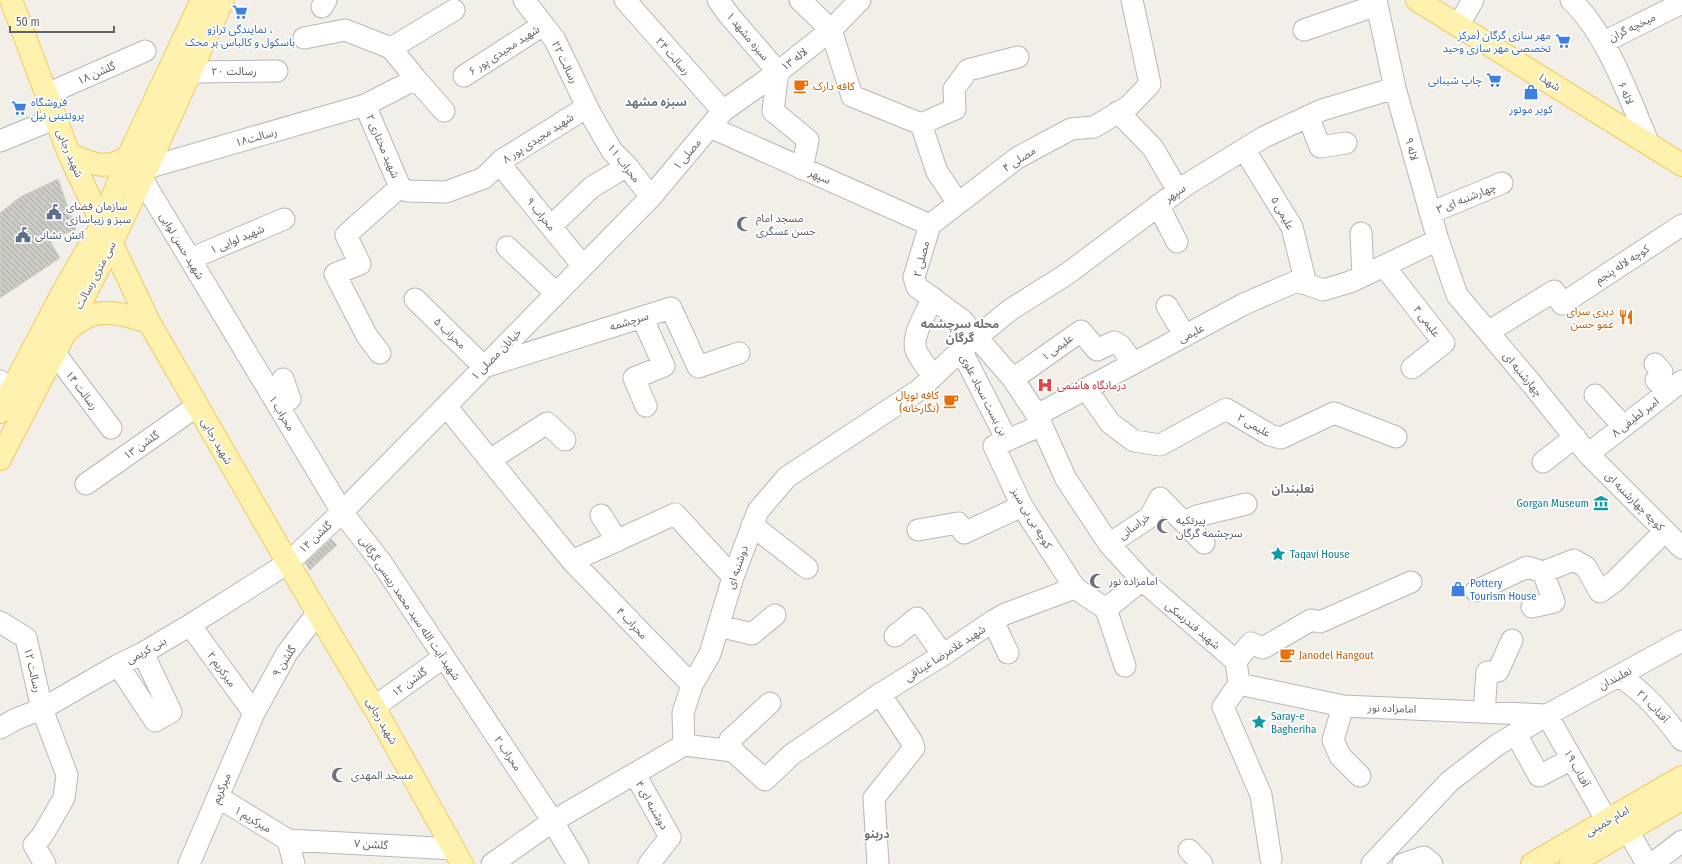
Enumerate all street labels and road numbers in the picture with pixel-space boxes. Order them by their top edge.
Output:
street label: ۱ سبزه مشهد [724,10,772,63]
street label: میخچه گران [1607,10,1658,45]
street label: ۶ شهید مجیدی پور [466,22,543,79]
street label: ۲۴ رسالت [653,35,692,78]
street label: ۲۲ رسالت [549,39,580,86]
street label: لاله ۱۳ [779,45,810,74]
street label: ۱۸ گلشن [75,59,118,88]
street label: ۲۰ رسالت [211,65,257,78]
street label: شهدا [1537,71,1563,94]
street label: ۶ لاله [1615,80,1636,107]
street label: ۸ شهید مجیدی پور [500,110,577,167]
street label: ۲ شهید مختاری [363,112,402,180]
street label: رسالت۱۸ [234,125,279,150]
street label: شهید رجایی [53,127,86,180]
street label: ۱ مصلی [671,136,704,172]
street label: ۹ لاله [1402,136,1421,162]
street label: ۱۱ محراب [604,141,643,186]
street label: ۴ مصلی [1000,144,1038,175]
street label: سپهر [805,166,833,188]
street label: ۳ چهارشنبه ای [1435,180,1499,217]
street label: سپهر [1161,181,1189,207]
street label: ۵ علیمی [1268,194,1297,233]
street label: ۹ محراب [523,195,558,234]
street label: شهید حسن لوایی [157,211,207,282]
street label: ۱ شهید لوایی [208,222,267,257]
street label: سی متری رسالت [72,239,119,311]
street label: ۲ مصلی [911,240,932,278]
street label: کوچه لاله پنجم [1593,242,1653,288]
street label: ۴ علیمی [1410,303,1443,340]
street label: سرچشمه [608,309,651,335]
street label: ۵ محراب [431,315,468,352]
street label: علیمی [1176,321,1207,346]
street label: خیابان مصلی ۱ [469,326,525,383]
street label: ۱ علیمی [1039,331,1076,363]
street label: چهارشنبه ای [1499,349,1545,400]
street label: بن بست سجاد علوی [957,352,1010,438]
street label: ۱۴ رسالت [63,368,101,412]
street label: ۱ محراب [266,393,297,434]
street label: ۸ امیر لطیفی [1609,395,1662,440]
street label: ۲ علیمی [1235,411,1273,440]
street label: شهید رجایی [198,416,235,467]
street label: ۱۳ گلشن [121,428,162,462]
street label: کوچه چهارشنبه ای [1602,469,1667,535]
street label: کوچه بی بی سبز [1007,485,1055,552]
street label: خراسانی [1116,510,1153,542]
street label: گلشن ۱۴ [296,519,335,556]
street label: شهید آیت الله سید محمد رییسی گرگانی [356,534,463,683]
street label: دوشنبه ای [724,544,751,591]
street label: شهید فندرسکی [1163,599,1223,652]
street label: ۴ محراب [613,605,650,642]
street label: شهید غلامرضا غیناقی [902,622,989,685]
street label: بنی کریمی [124,634,169,667]
street label: ۹ گلشن [270,643,299,679]
street label: ۱۲ رسالت [21,646,44,694]
street label: ۲ میرکریم [203,649,239,691]
street label: نعلبندان [1596,664,1634,693]
street label: ۱۲ گلشن [389,665,430,700]
street label: آفتاب ۲۱ [1634,687,1672,726]
street label: شهید رجایی [363,696,400,747]
street label: امامزاده نور [1366,701,1416,716]
street label: ۲ محراب [491,733,524,774]
street label: ۱۹ آفتاب [1561,747,1593,790]
street label: میرکریم [209,771,236,806]
street label: ۴ دوشنبه ای [632,779,671,832]
street label: ۱ میرکریم [231,803,274,837]
street label: امام خمینی [1583,804,1632,840]
street label: ۷ گلشن [354,837,389,852]

